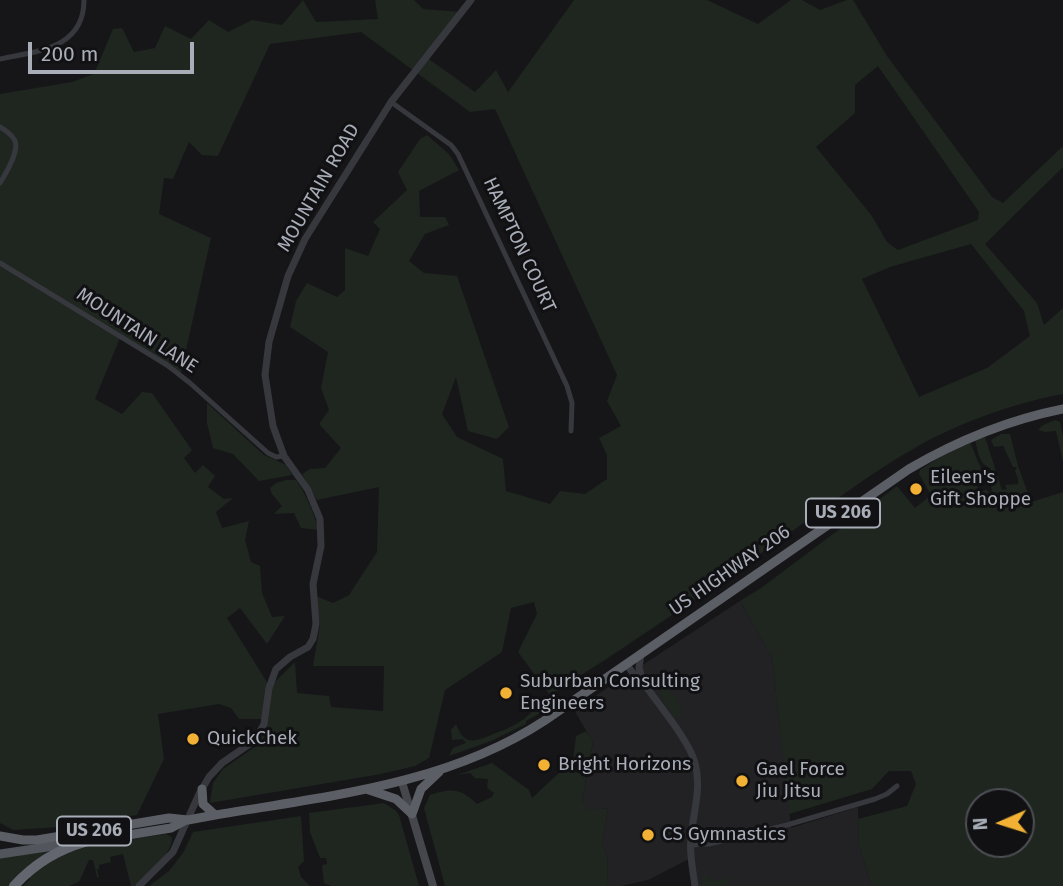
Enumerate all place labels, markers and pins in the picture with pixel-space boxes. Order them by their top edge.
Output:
place label: Eileen's Gift Shoppe [930,467,1031,511]
marker: Eileen's Gift Shoppe [908,481,924,497]
place label: Suburban Consulting Engineers [520,671,700,715]
marker: Suburban Consulting Engineers [498,685,514,701]
place label: QuickChek [207,728,297,750]
marker: QuickChek [185,731,201,747]
place label: Bright Horizons [558,754,691,776]
marker: Bright Horizons [536,757,552,773]
place label: Gael Force Jiu Jitsu [756,759,845,803]
marker: Gael Force Jiu Jitsu [734,773,750,789]
place label: CS Gymnastics [662,824,786,846]
marker: CS Gymnastics [640,827,656,843]

